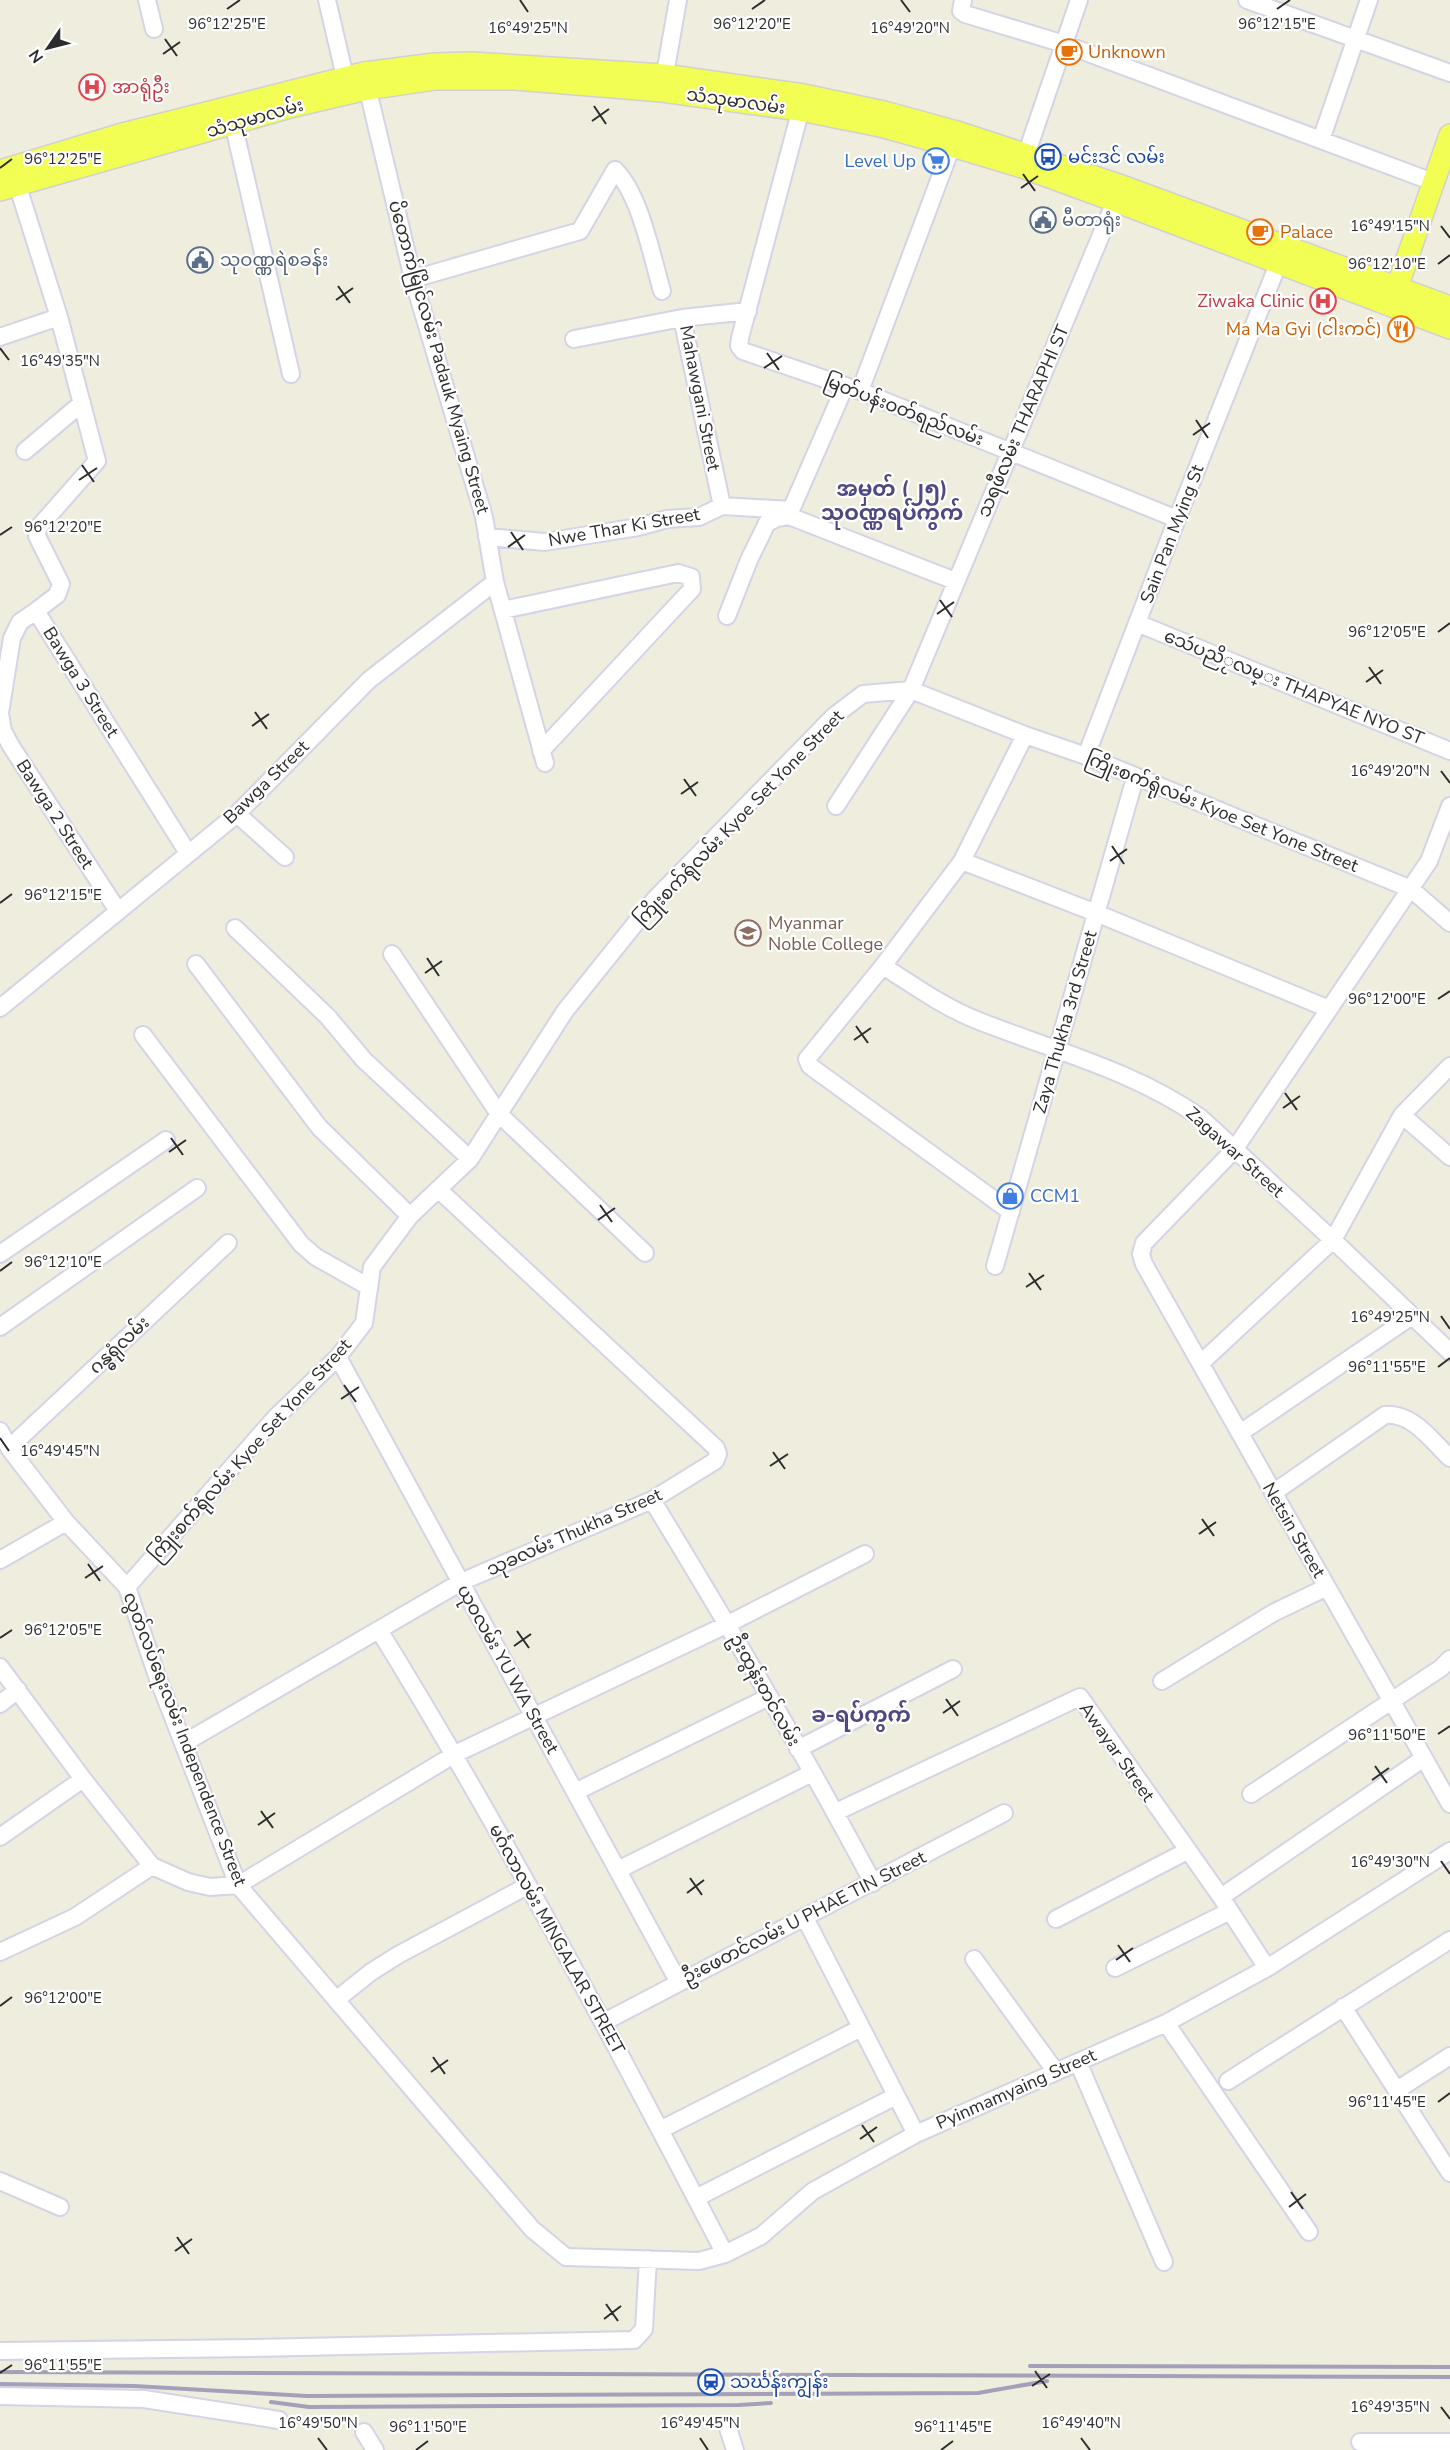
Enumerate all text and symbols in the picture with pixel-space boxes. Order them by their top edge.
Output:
text: 96°12'25"E [188,14,266,34]
text: 96°12'20"E [713,14,791,34]
text: 96°12'15"E [1238,14,1316,34]
north arrow [18,18,78,78]
text: 16°49'25"N [488,18,568,38]
text: 16°49'20"N [870,18,950,38]
cafe icon: Unknown [1054,37,1084,67]
place label: Unknown [1088,40,1166,64]
text: N [24,45,49,67]
hospital icon: အာရုံဦး [77,72,107,102]
place label: အာရုံဦး [112,75,170,102]
street label: သံသုမာလမ်း [685,81,787,123]
street label: သံသုမာလမ်း [204,92,307,146]
bus stop icon: မင်းဒင် လမ်း [1033,142,1063,172]
place label: မင်းဒင် လမ်း [1068,144,1165,169]
supermarket icon: Level Up [921,146,951,176]
text: 96°12'25"E [24,149,102,169]
place label: Level Up [845,149,916,173]
street label: ပိတောက်မြိုင်လမ်း Padauk Myaing Street [380,197,497,518]
public building icon: မီတာရုံး [1028,205,1058,235]
place label: မီတာရုံး [1062,206,1121,235]
text: 16°49'15"N [1350,216,1430,236]
cafe icon: Palace [1245,217,1275,247]
place label: Palace [1280,220,1333,244]
public building icon: သုဝဏ္ဏရဲစခန်း [185,245,215,275]
place label: သုဝဏ္ဏရဲစခန်း [220,247,328,275]
text: 96°12'10"E [1348,254,1426,274]
hospital icon: Ziwaka Clinic [1308,286,1338,316]
place label: Ziwaka Clinic [1197,289,1304,313]
restaurant icon: Ma Ma Gyi (ငါးကင်) [1386,314,1416,344]
place label: Ma Ma Gyi (ငါးကင်) [1226,316,1382,341]
street label: သရဖီလမ်း THARAPHI ST [970,320,1077,522]
street label: Mahawgani Street [674,323,726,474]
text: 16°49'35"N [20,351,100,371]
street label: မြတ်ပန်းဝတ်ရည်လမ်း [820,368,987,454]
street label: Sain Pan Mying St [1135,461,1210,607]
district label: အမှတ် (၂၅) သုဝဏ္ဏရပ်ကွက် [821,473,963,530]
street label: Nwe Thar Ki Street [546,502,702,552]
text: 96°12'20"E [24,517,102,537]
street label: Bawga 3 Street [37,622,125,742]
street label: သေဴပညိႂလမ္း THAPYAE NYO ST [1159,622,1428,753]
text: 96°12'05"E [1348,622,1426,642]
street label: ကြိုးစက်ရုံလမ်း Kyoe Set Yone Street [628,703,852,933]
street label: Bawga Street [218,735,315,829]
street label: ကြိုးစက်ရုံလမ်း Kyoe Set Yone Street [1081,744,1363,881]
street label: Bawga 2 Street [11,755,100,874]
text: 16°49'20"N [1350,761,1430,781]
text: 96°12'15"E [24,885,102,905]
place label: Myanmar Noble College [768,911,883,956]
school or university icon: Myanmar Noble College [733,918,763,948]
street label: Zaya Thukha 3rd Street [1027,927,1103,1116]
text: 96°12'00"E [1348,989,1426,1009]
street label: Zagawar Street [1181,1101,1290,1203]
shop icon: CCM1 [995,1181,1025,1211]
place label: CCM1 [1030,1184,1080,1208]
text: 96°12'10"E [24,1252,102,1272]
text: 16°49'25"N [1350,1307,1430,1327]
street label: ဂန္ဓရုံလမ်း [83,1310,157,1382]
street label: ကြိုးစက်ရုံလမ်း Kyoe Set Yone Street [142,1332,359,1568]
text: 96°11'55"E [1348,1357,1426,1377]
text: 16°49'45"N [20,1441,100,1461]
street label: Netsin Street [1257,1478,1331,1582]
street label: သုခလမ်း Thukha Street [482,1481,667,1584]
street label: ယုဝလမ်း YU WA Street [449,1580,566,1760]
street label: လွတ်လပ်ရေးလမ်း Independence Street [115,1588,253,1891]
text: 96°12'05"E [24,1620,102,1640]
street label: ဦးထွန်းတင်လမ်း [721,1629,807,1752]
street label: Awayar Street [1074,1698,1160,1807]
district label: ခ-ရပ်ကွက် [811,1699,911,1732]
text: 96°11'50"E [1348,1725,1426,1745]
street label: မင်္ဂလာလမ်း MINGALAR STREET [483,1819,631,2059]
street label: ဦးဖေတင်လမ်း U PHAE TIN Street [678,1844,932,1992]
text: 16°49'30"N [1350,1852,1430,1872]
text: 96°12'00"E [24,1988,102,2008]
street label: Pyinmamyaing Street [932,2043,1100,2135]
text: 96°11'45"E [1348,2092,1426,2112]
text: 96°11'55"E [24,2355,102,2375]
station icon: သင်္ဃန်းကျွန်း [696,2367,726,2397]
place label: သင်္ဃန်းကျွန်း [730,2369,828,2399]
text: 16°49'35"N [1350,2397,1430,2417]
text: 16°49'50"N [278,2413,358,2433]
text: 16°49'45"N [660,2413,740,2433]
text: 16°49'40"N [1041,2413,1121,2433]
text: 96°11'50"E [389,2417,467,2437]
text: 96°11'45"E [914,2417,992,2437]

